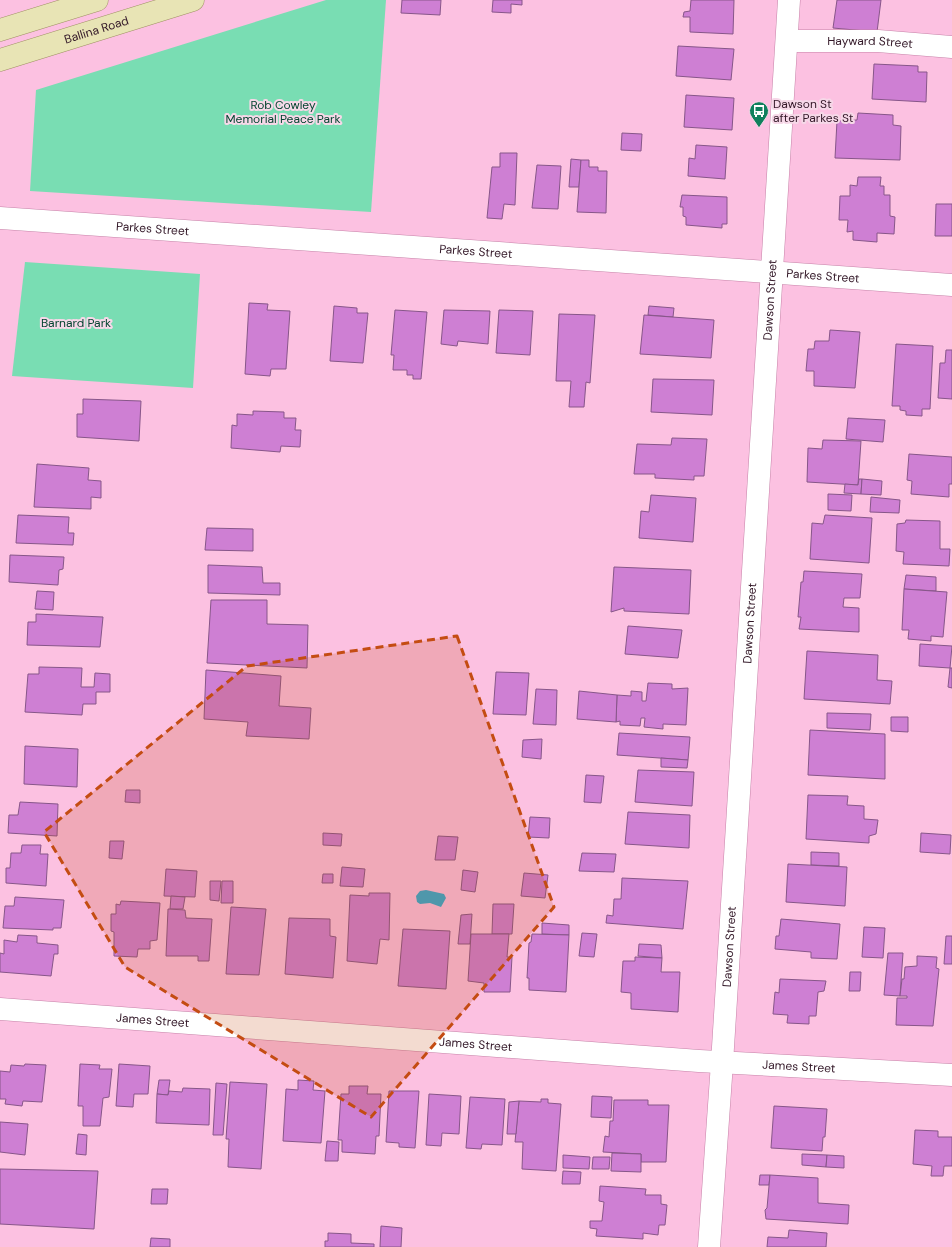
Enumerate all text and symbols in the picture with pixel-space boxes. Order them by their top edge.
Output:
street label: Ballina Road [62,12,131,48]
street label: Hayward Street [827,33,914,52]
place label: Dawson St after Parkes St [773,96,854,126]
park label: Rob Cowley Memorial Peace Park [226,97,340,127]
bus stop icon: Dawson St after Parkes St [748,100,770,128]
street label: Parkes Street [115,218,190,239]
street label: Parkes Street [439,241,513,262]
street label: Dawson Street [760,259,781,341]
street label: Parkes Street [786,265,860,286]
park label: Barnard Park [41,315,111,331]
street label: Dawson Street [739,582,760,664]
street label: Dawson Street [719,905,740,988]
street label: James Street [115,1010,190,1031]
street label: James Street [438,1034,513,1055]
street label: James Street [762,1057,836,1077]

